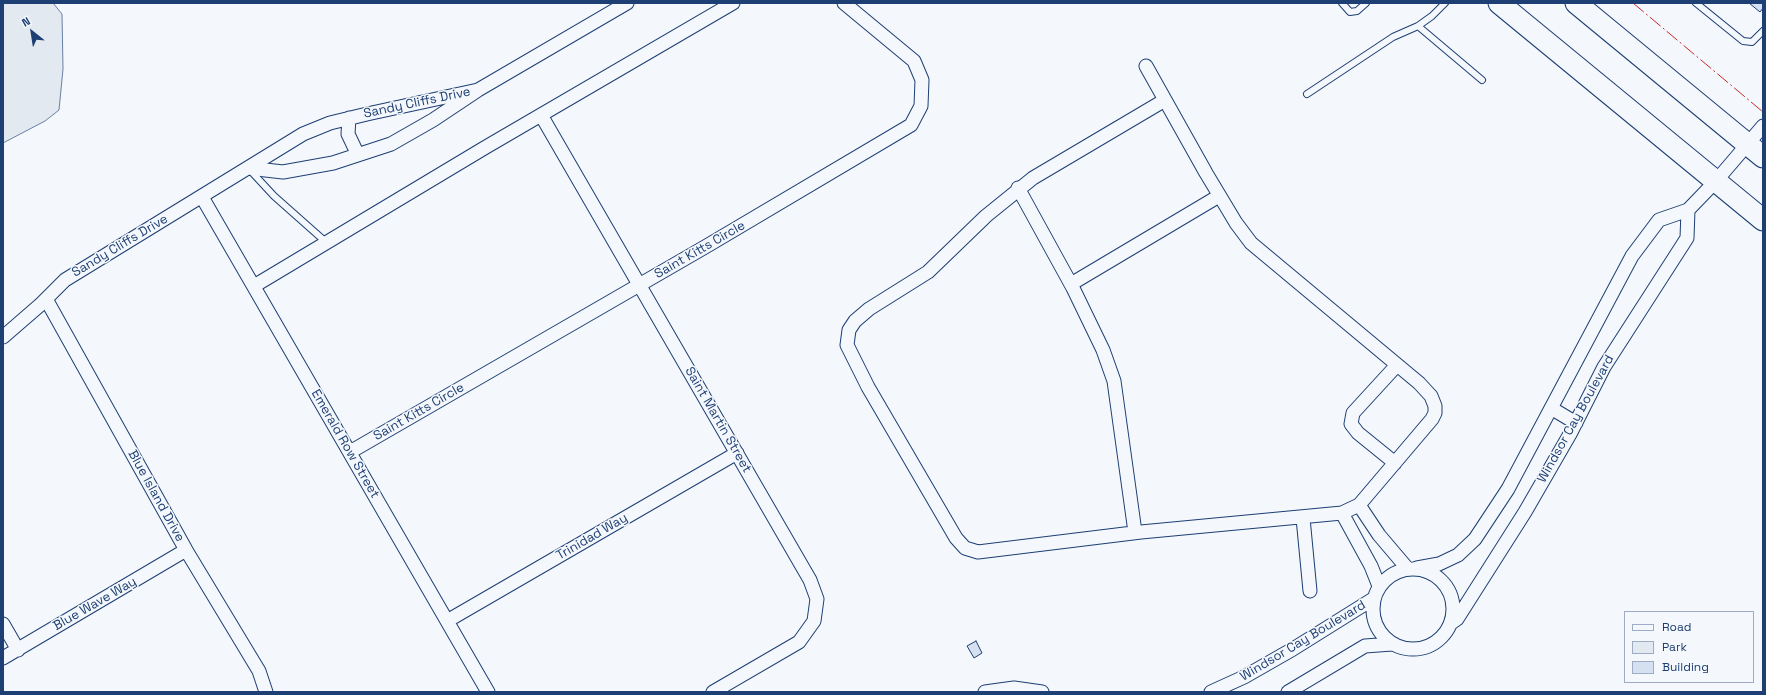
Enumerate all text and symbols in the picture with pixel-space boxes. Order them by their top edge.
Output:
north arrow [12,12,52,52]
text: N [19,14,33,30]
street label: Sandy Cliffs Drive [362,84,472,122]
street label: Sandy Cliffs Drive [69,211,171,281]
street label: Saint Kitts Circle [652,218,748,282]
street label: Windsor Cay Boulevard [1534,352,1618,486]
street label: Saint Martin Street [681,364,755,476]
street label: Saint Kitts Circle [371,380,467,444]
street label: Emerald Row Street [308,387,382,501]
street label: Blue Island Drive [124,447,188,545]
street label: Trinidad Way [554,510,630,564]
street label: Blue Wave Way [51,574,139,634]
street label: Windsor Cay Boulevard [1237,597,1369,685]
legend [1624,611,1754,683]
text: Road [1662,619,1691,635]
text: Park [1662,639,1687,655]
text: Building [1662,659,1709,675]

